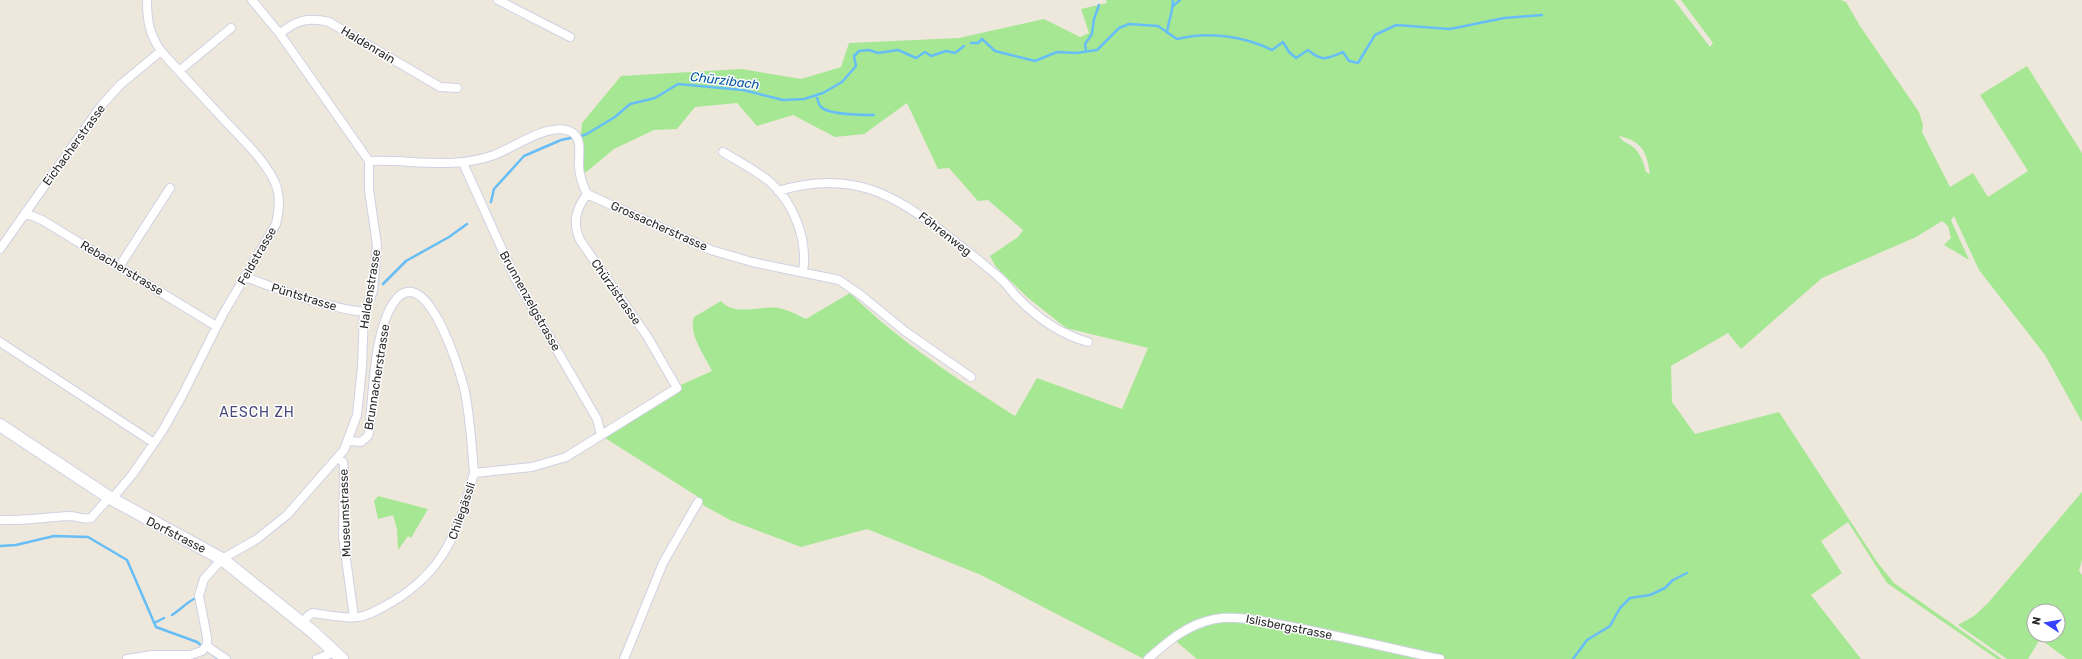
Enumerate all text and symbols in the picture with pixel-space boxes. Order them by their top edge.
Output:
street label: Haldenrain [338,23,398,67]
water label: Chürzibach [689,69,760,92]
street label: Eichacherstrasse [40,102,108,188]
street label: Grossacherstrasse [608,198,710,254]
street label: Föhrenweg [916,209,974,259]
street label: Feldstrasse [235,224,279,287]
street label: Rebacherstrasse [78,238,166,298]
street label: Haldenstrasse [357,248,383,330]
street label: Brunnenzelgstrasse [497,249,563,354]
street label: Chürzistrasse [588,256,644,328]
street label: Püntstrasse [270,280,339,314]
street label: Brunnacherstrasse [362,323,392,431]
district label: AESCH ZH [219,404,295,421]
street label: Museumstrasse [336,468,354,557]
street label: Chilegässli [446,480,478,542]
street label: Dorfstrasse [144,514,208,556]
north arrow [2026,603,2066,643]
street label: Islisbergstrasse [1245,612,1334,642]
text: N [2030,616,2044,626]

